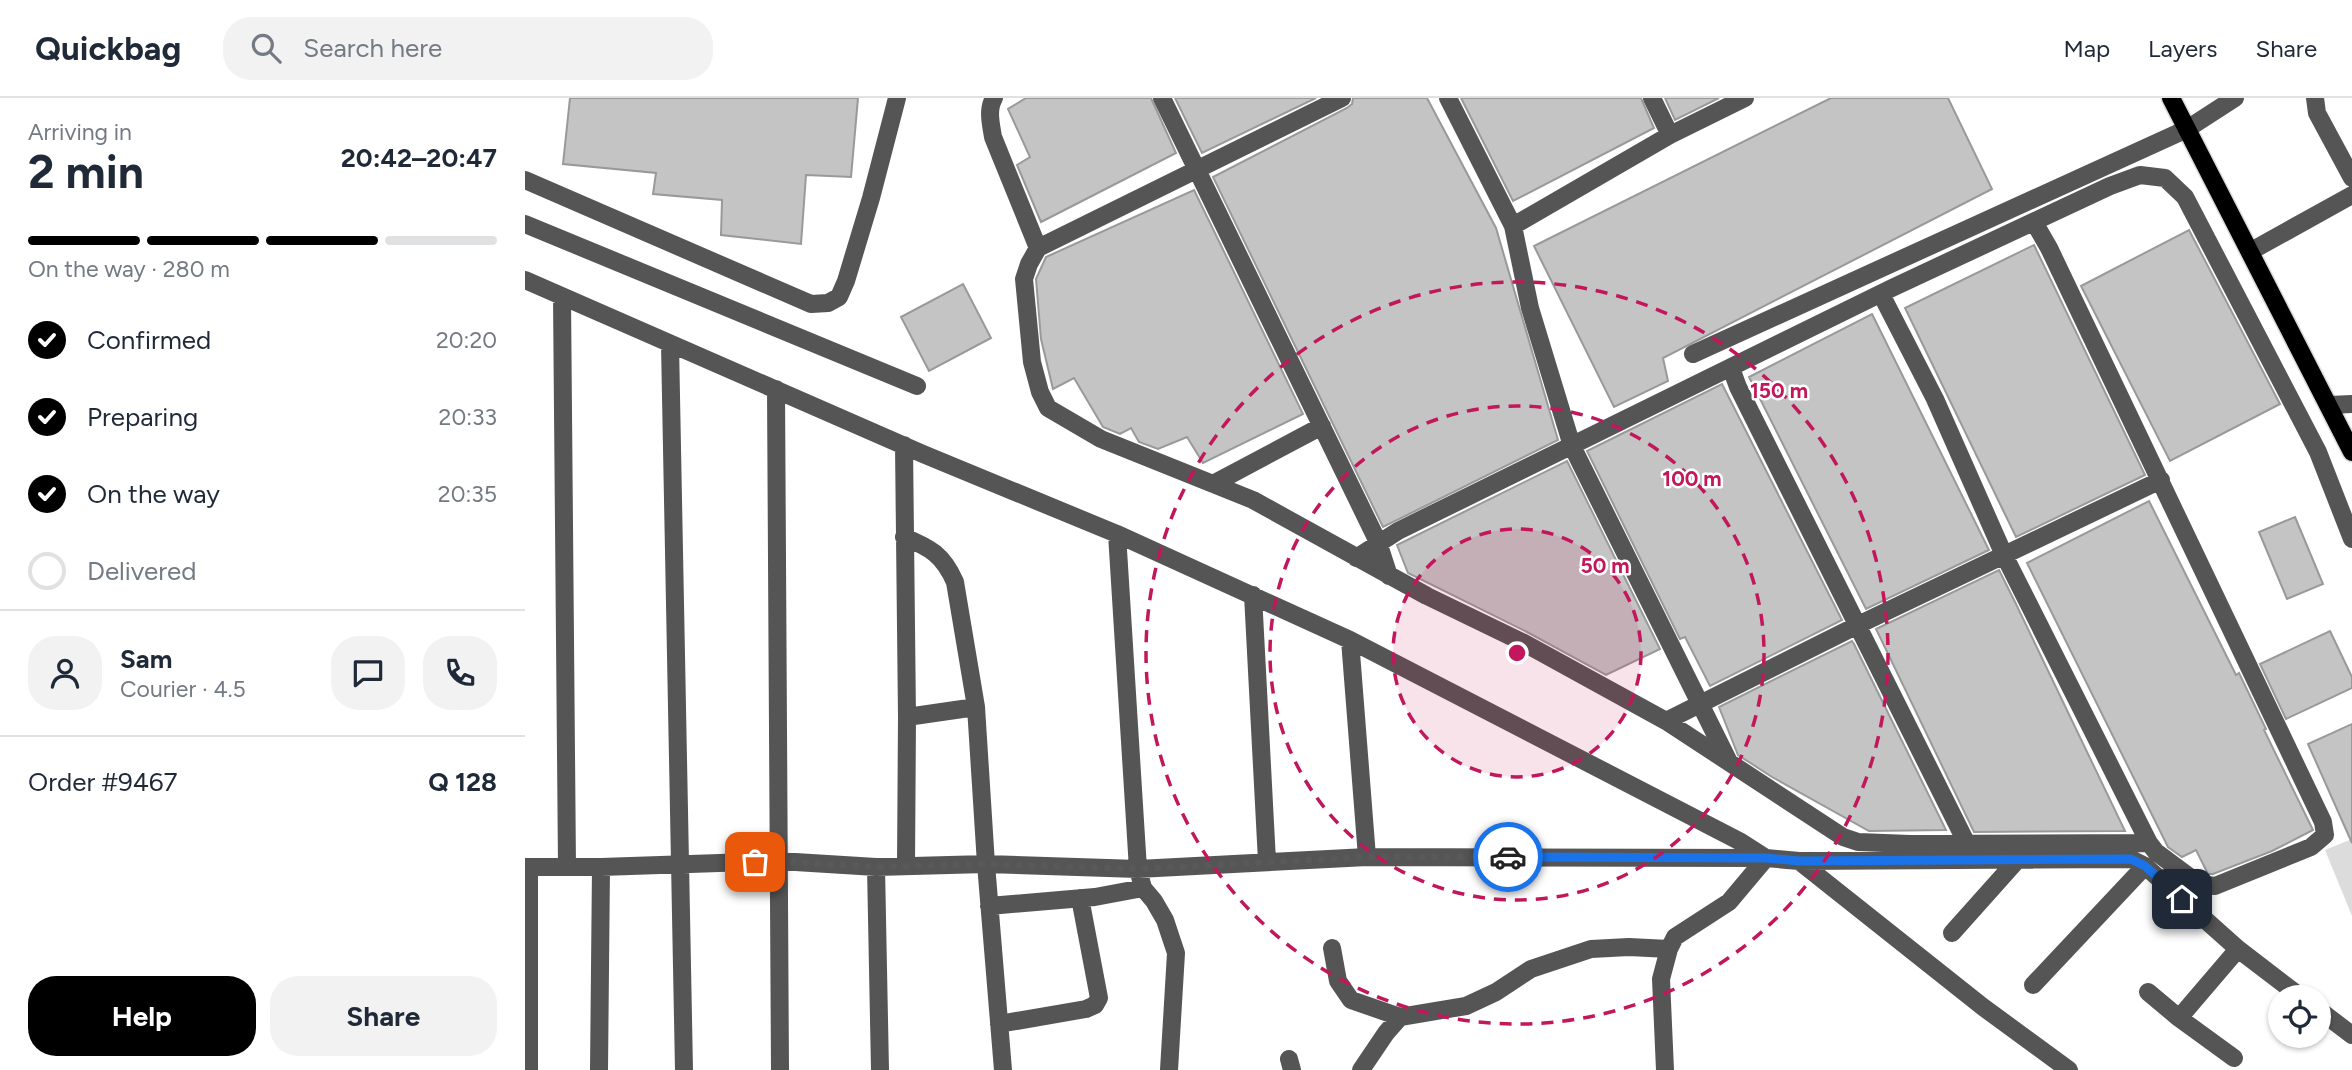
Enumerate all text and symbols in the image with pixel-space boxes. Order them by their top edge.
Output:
search box [223,17,713,80]
text: Quickbag [35,29,181,68]
icon: search [247,29,285,67]
text: Search here [303,32,442,64]
text: Map [2063,34,2110,63]
text: Layers [2148,34,2217,63]
text: Share [2255,34,2317,63]
text: Arriving in [28,118,132,146]
text: 20:42–20:47 [341,142,497,174]
text: 2 min [28,144,144,200]
text: On the way · 280 m [28,255,230,283]
icon: check [28,321,66,359]
text: Confirmed [87,324,211,356]
text: 20:20 [436,326,497,354]
text: 150 m [1750,378,1808,403]
icon: check [28,398,66,436]
text: Preparing [87,401,198,433]
text: 20:33 [439,403,497,431]
text: 100 m [1662,466,1722,491]
icon: check [28,475,66,513]
text: On the way [87,478,220,510]
text: 20:35 [438,480,497,508]
text: 50 m [1580,553,1630,578]
text: Delivered [87,555,196,587]
button: person [28,636,102,710]
button: chat [331,636,405,710]
button: phone [423,636,497,710]
centre of rings [1505,641,1529,665]
text: Sam [120,643,172,675]
text: Courier · 4.5 [120,675,246,703]
text: Order #9467 [28,766,178,798]
text: Q 128 [428,766,497,798]
courier [1473,822,1543,892]
pin [725,832,785,892]
icon: car [1489,838,1527,876]
icon: bag [736,843,774,881]
pin [2152,869,2212,929]
icon: home [2163,880,2201,918]
button: Help [28,976,256,1056]
button: Share [270,976,497,1056]
map controls [2268,985,2331,1048]
button: locate [2268,985,2331,1048]

